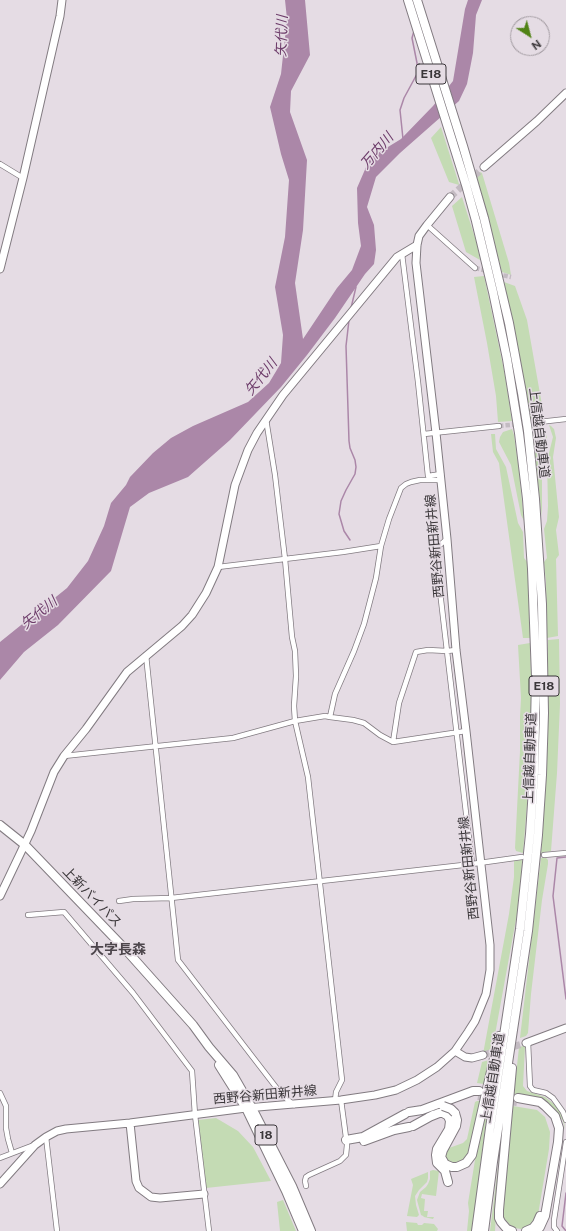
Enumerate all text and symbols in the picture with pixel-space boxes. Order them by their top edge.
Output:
water label: 矢代川 [273,15,291,57]
north arrow [510,16,550,56]
text: N [529,38,543,52]
road number: E18 [416,64,446,84]
water label: 万内川 [357,130,397,172]
water label: 矢代川 [241,355,281,399]
street label: 上信越自動車道 [526,387,552,479]
street label: 西野谷新田新井線 [423,494,447,598]
water label: 矢代川 [17,593,61,633]
road number: E18 [529,676,559,696]
street label: 上信越自動車道 [521,712,539,804]
street label: 西野谷新田新井線 [456,815,482,921]
street label: 上新バイパス [59,864,125,930]
district label: 大字長森 [90,942,146,958]
street label: 上信越自動車道 [478,1032,508,1124]
street label: 西野谷新田新井線 [213,1083,317,1107]
road number: 18 [255,1125,277,1145]

